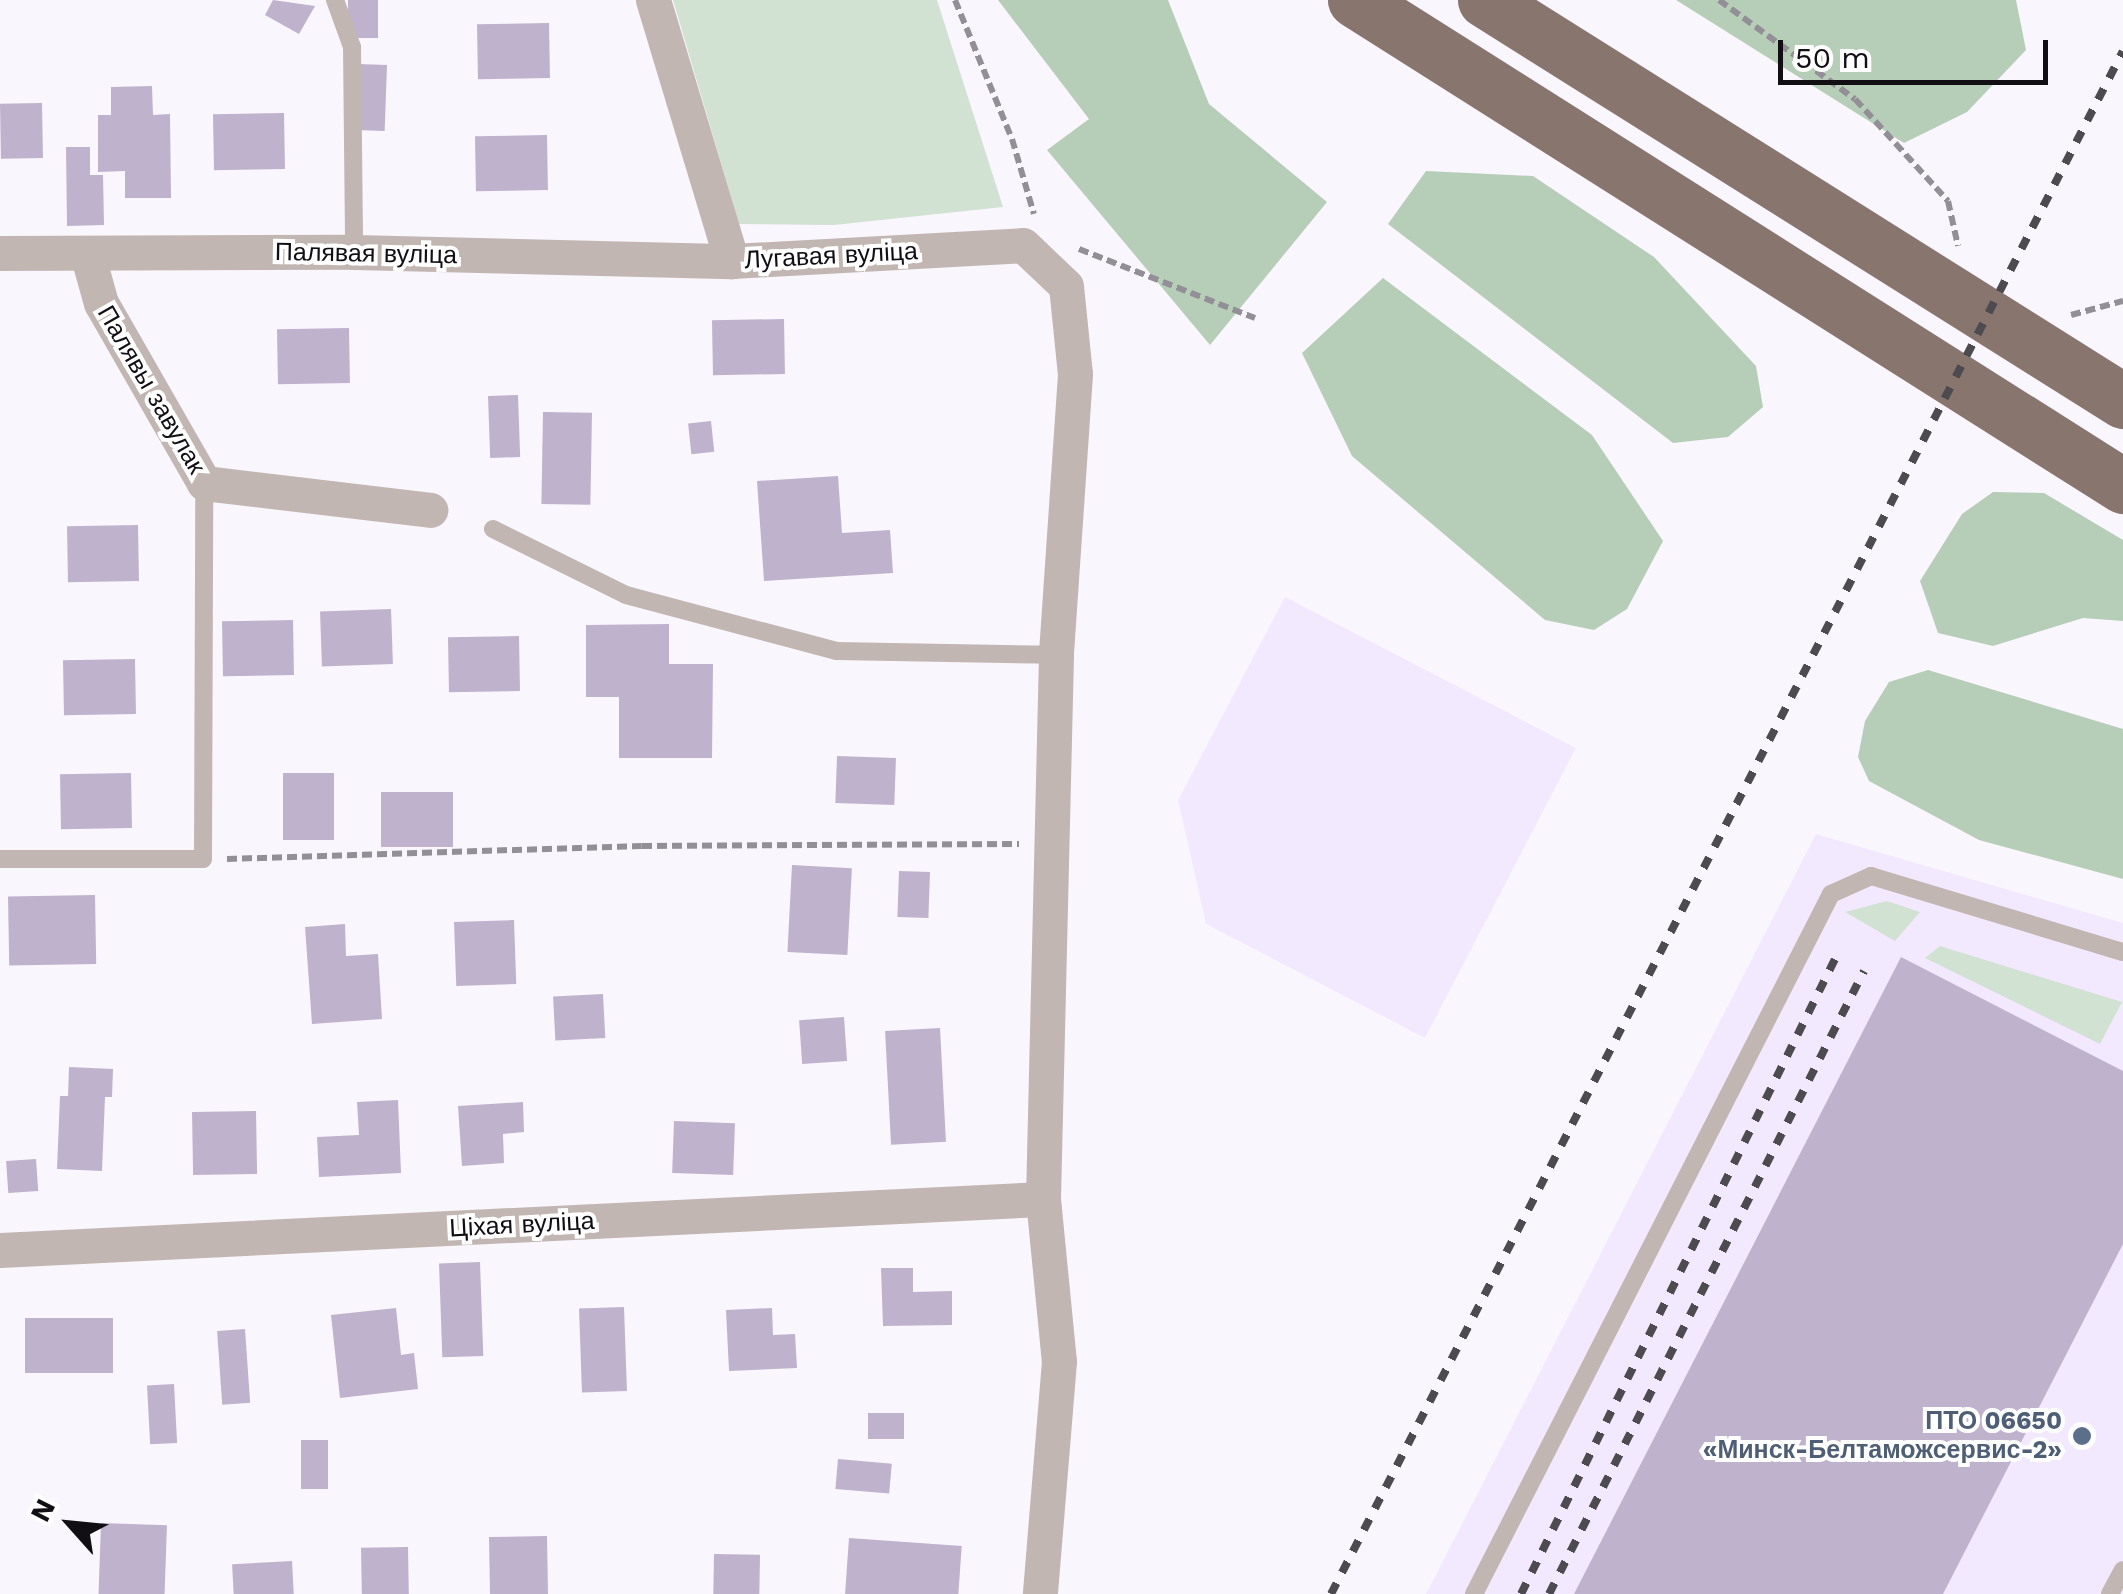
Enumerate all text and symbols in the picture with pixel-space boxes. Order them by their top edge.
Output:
scale bar [1783,20,2053,82]
text: 50 m [1795,40,1870,75]
street label: Лугавая вуліца [743,236,919,276]
street label: Палявая вуліца [275,237,457,271]
street label: Палявы завулак [91,301,211,479]
street label: Ціхая вуліца [449,1206,595,1244]
place label: ПТО 06650 «Минск-Белтаможсервис-2» [1703,1407,2062,1466]
marker: ПТО 06650 «Минск-Белтаможсервис-2» [2071,1425,2093,1447]
north arrow [20,1474,120,1574]
text: N [23,1493,62,1527]

